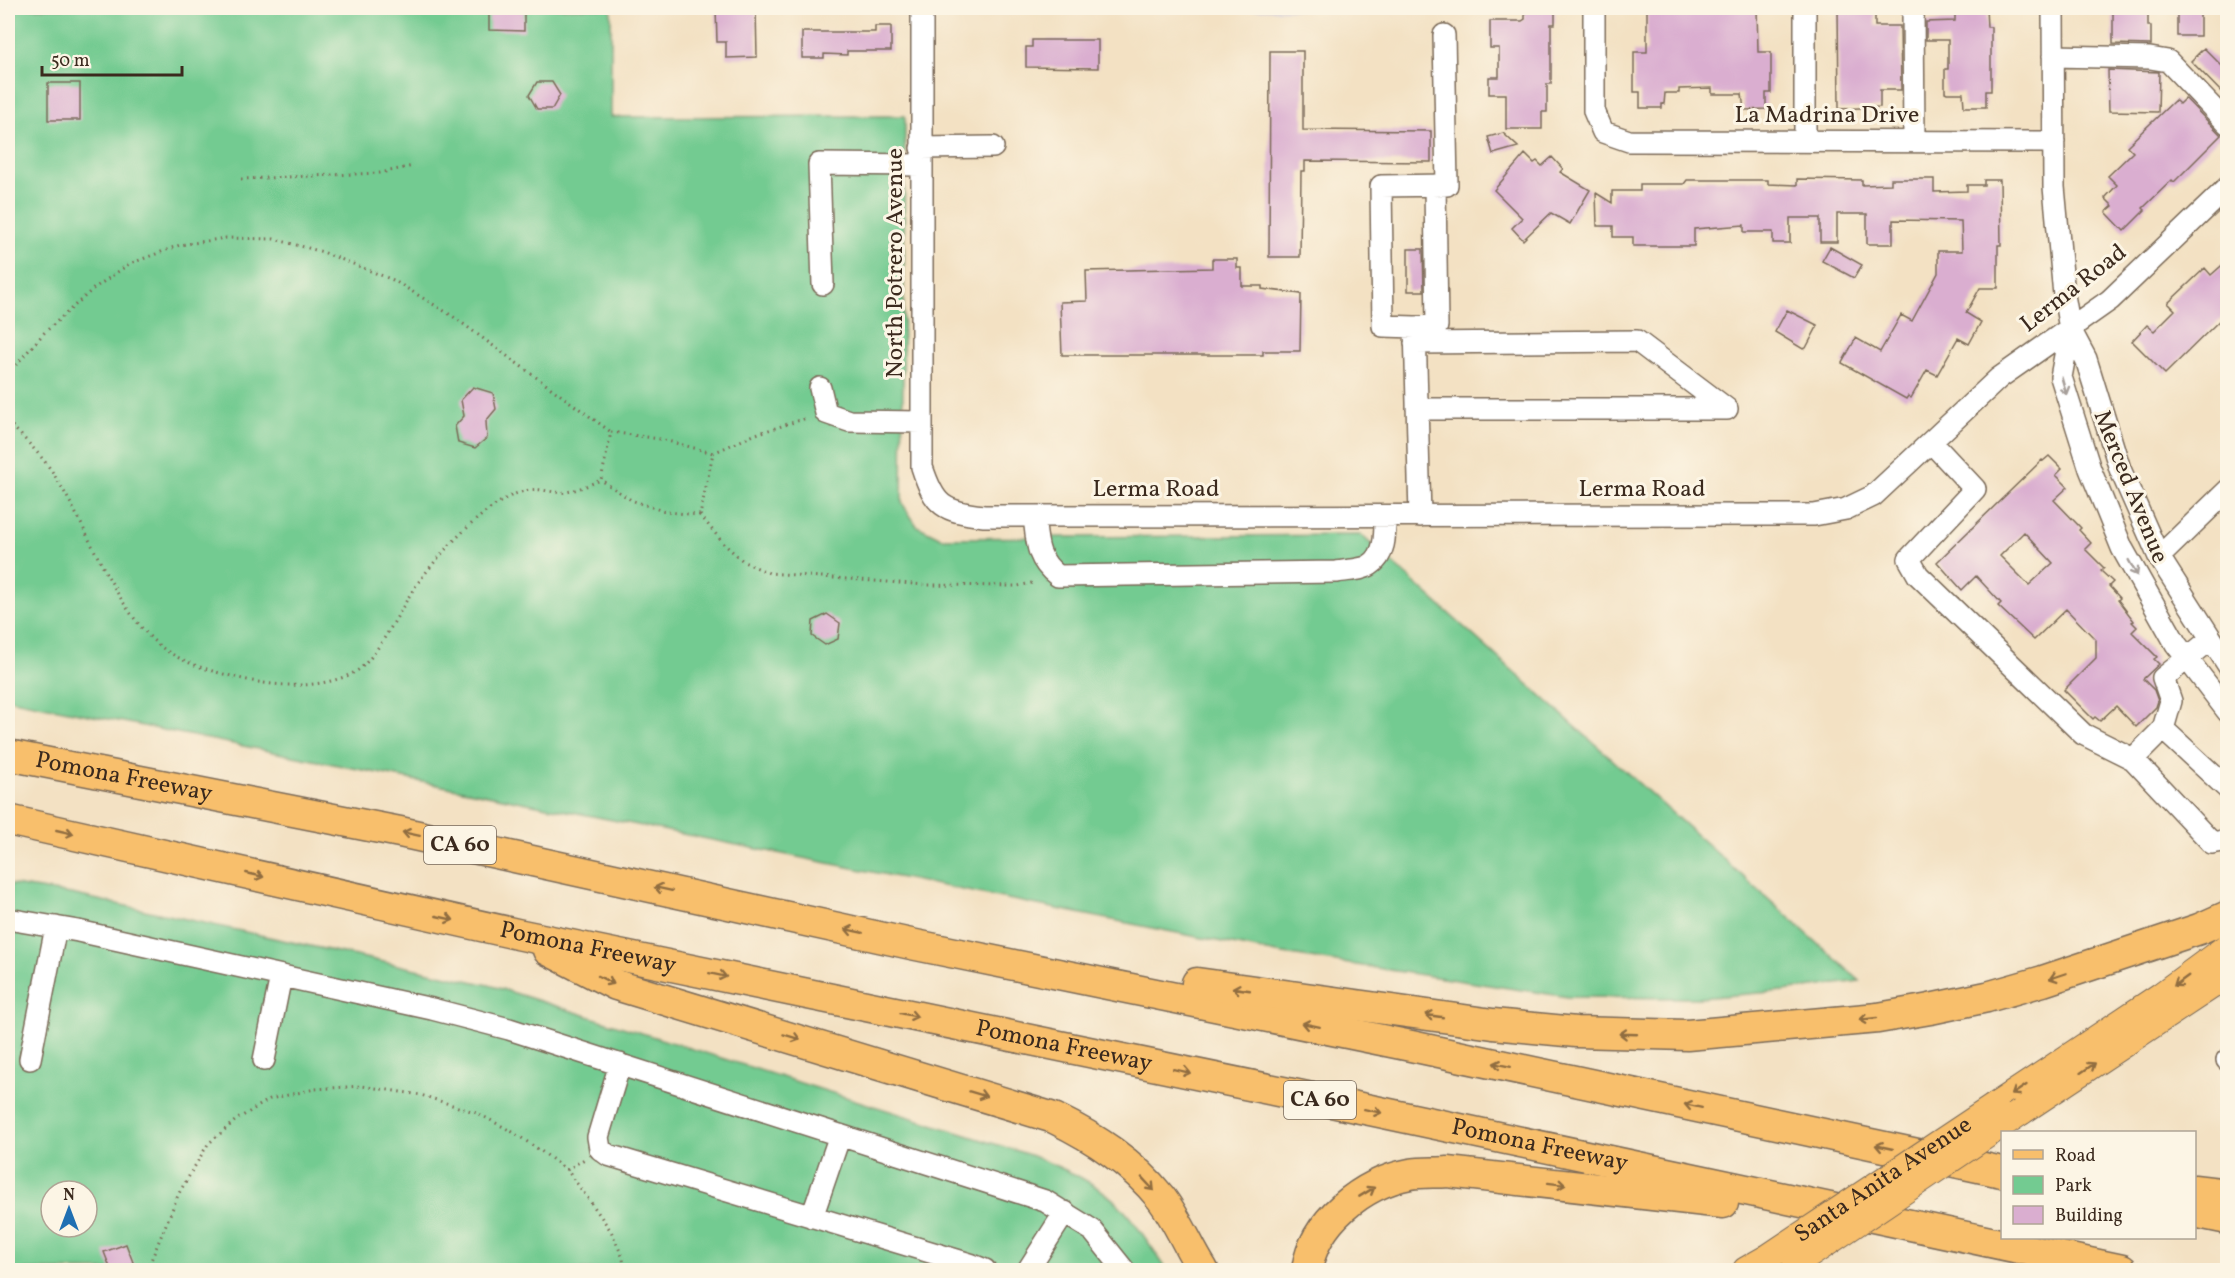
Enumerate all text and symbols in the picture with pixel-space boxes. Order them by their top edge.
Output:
scale bar [42,39,182,77]
text: 50 m [51,49,90,74]
street label: La Madrina Drive [1735,99,1920,133]
street label: North Potrero Avenue [879,148,913,378]
street label: Lerma Road [2013,236,2135,342]
one-way arrow [2059,376,2070,395]
street label: Merced Avenue [2084,405,2176,569]
street label: Lerma Road [1092,473,1220,507]
street label: Lerma Road [1578,473,1706,507]
one-way arrow [2127,559,2139,576]
street label: Pomona Freeway [32,744,215,812]
road number: CA 60 [424,826,496,864]
one-way arrow [55,827,74,839]
one-way arrow [402,828,421,840]
one-way arrow [245,870,264,881]
one-way arrow [654,883,673,895]
one-way arrow [435,912,454,924]
street label: Pomona Freeway [496,914,679,983]
one-way arrow [844,925,864,936]
one-way arrow [707,970,727,981]
one-way arrow [2049,971,2068,982]
one-way arrow [596,975,614,986]
one-way arrow [2173,975,2189,987]
one-way arrow [1232,984,1252,995]
one-way arrow [898,1010,918,1021]
one-way arrow [1425,1011,1445,1022]
street label: Pomona Freeway [973,1012,1155,1082]
one-way arrow [1858,1014,1878,1025]
one-way arrow [1302,1019,1321,1031]
one-way arrow [1619,1028,1639,1040]
one-way arrow [782,1032,801,1043]
one-way arrow [1493,1059,1513,1070]
one-way arrow [2079,1062,2095,1074]
one-way arrow [1172,1066,1191,1077]
road number: CA 60 [1284,1081,1356,1119]
one-way arrow [2011,1084,2028,1096]
one-way arrow [968,1089,987,1100]
one-way arrow [1684,1100,1703,1111]
one-way arrow [1363,1106,1382,1117]
street label: Santa Anita Avenue [1788,1109,1979,1252]
street label: Pomona Freeway [1448,1111,1631,1181]
legend [2001,1131,2196,1239]
one-way arrow [1874,1141,1894,1152]
text: Road [2055,1144,2096,1169]
text: Park [2055,1174,2092,1199]
one-way arrow [1141,1177,1155,1192]
north arrow [39,1179,99,1239]
one-way arrow [1547,1179,1567,1190]
text: N [63,1185,75,1207]
one-way arrow [1358,1185,1375,1198]
text: Building [2055,1204,2123,1229]

